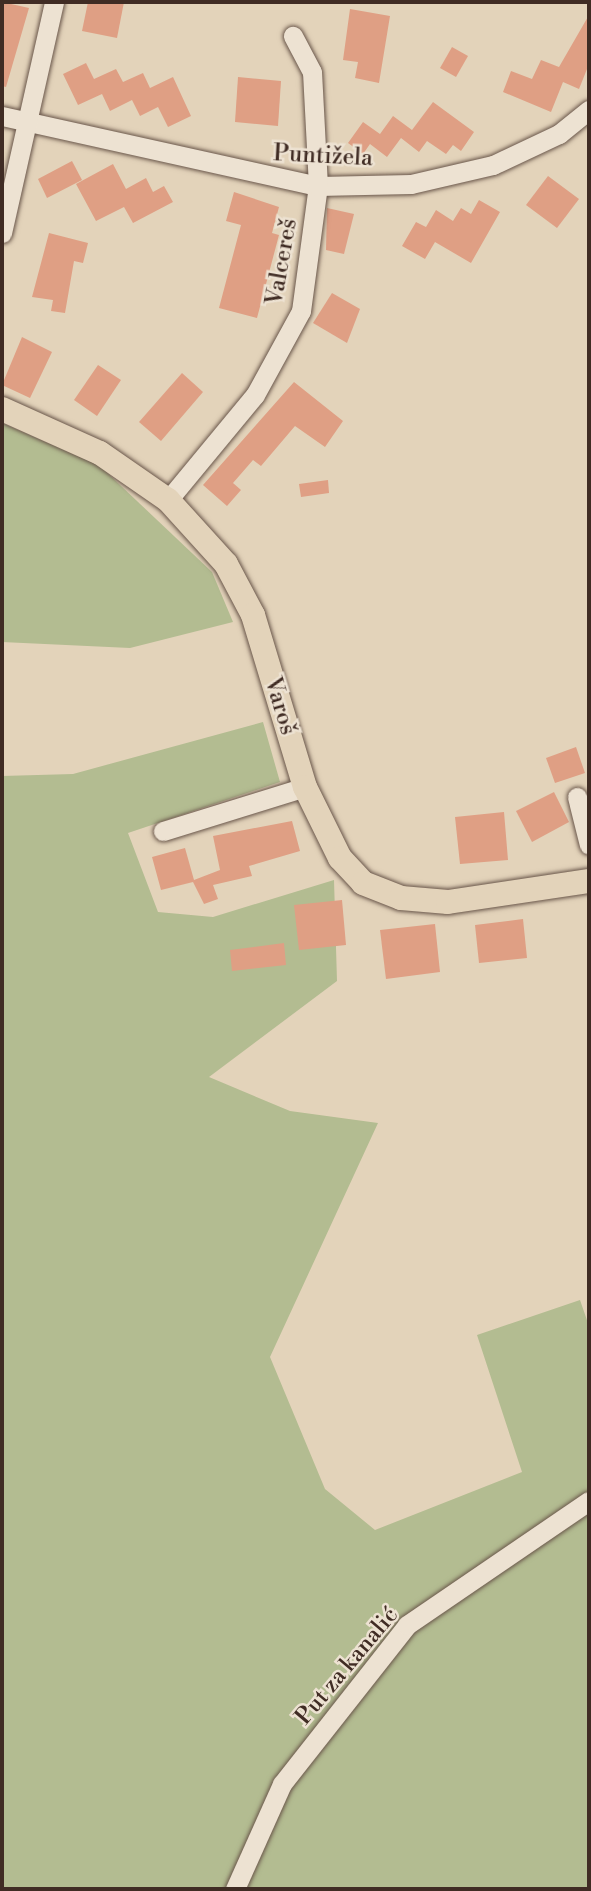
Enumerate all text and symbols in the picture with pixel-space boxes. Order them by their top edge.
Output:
street label: Puntižela [273,140,373,172]
street label: Valcereš [261,216,303,308]
street label: Varoš [258,674,302,738]
street label: Put za kanalić [290,1602,404,1730]

